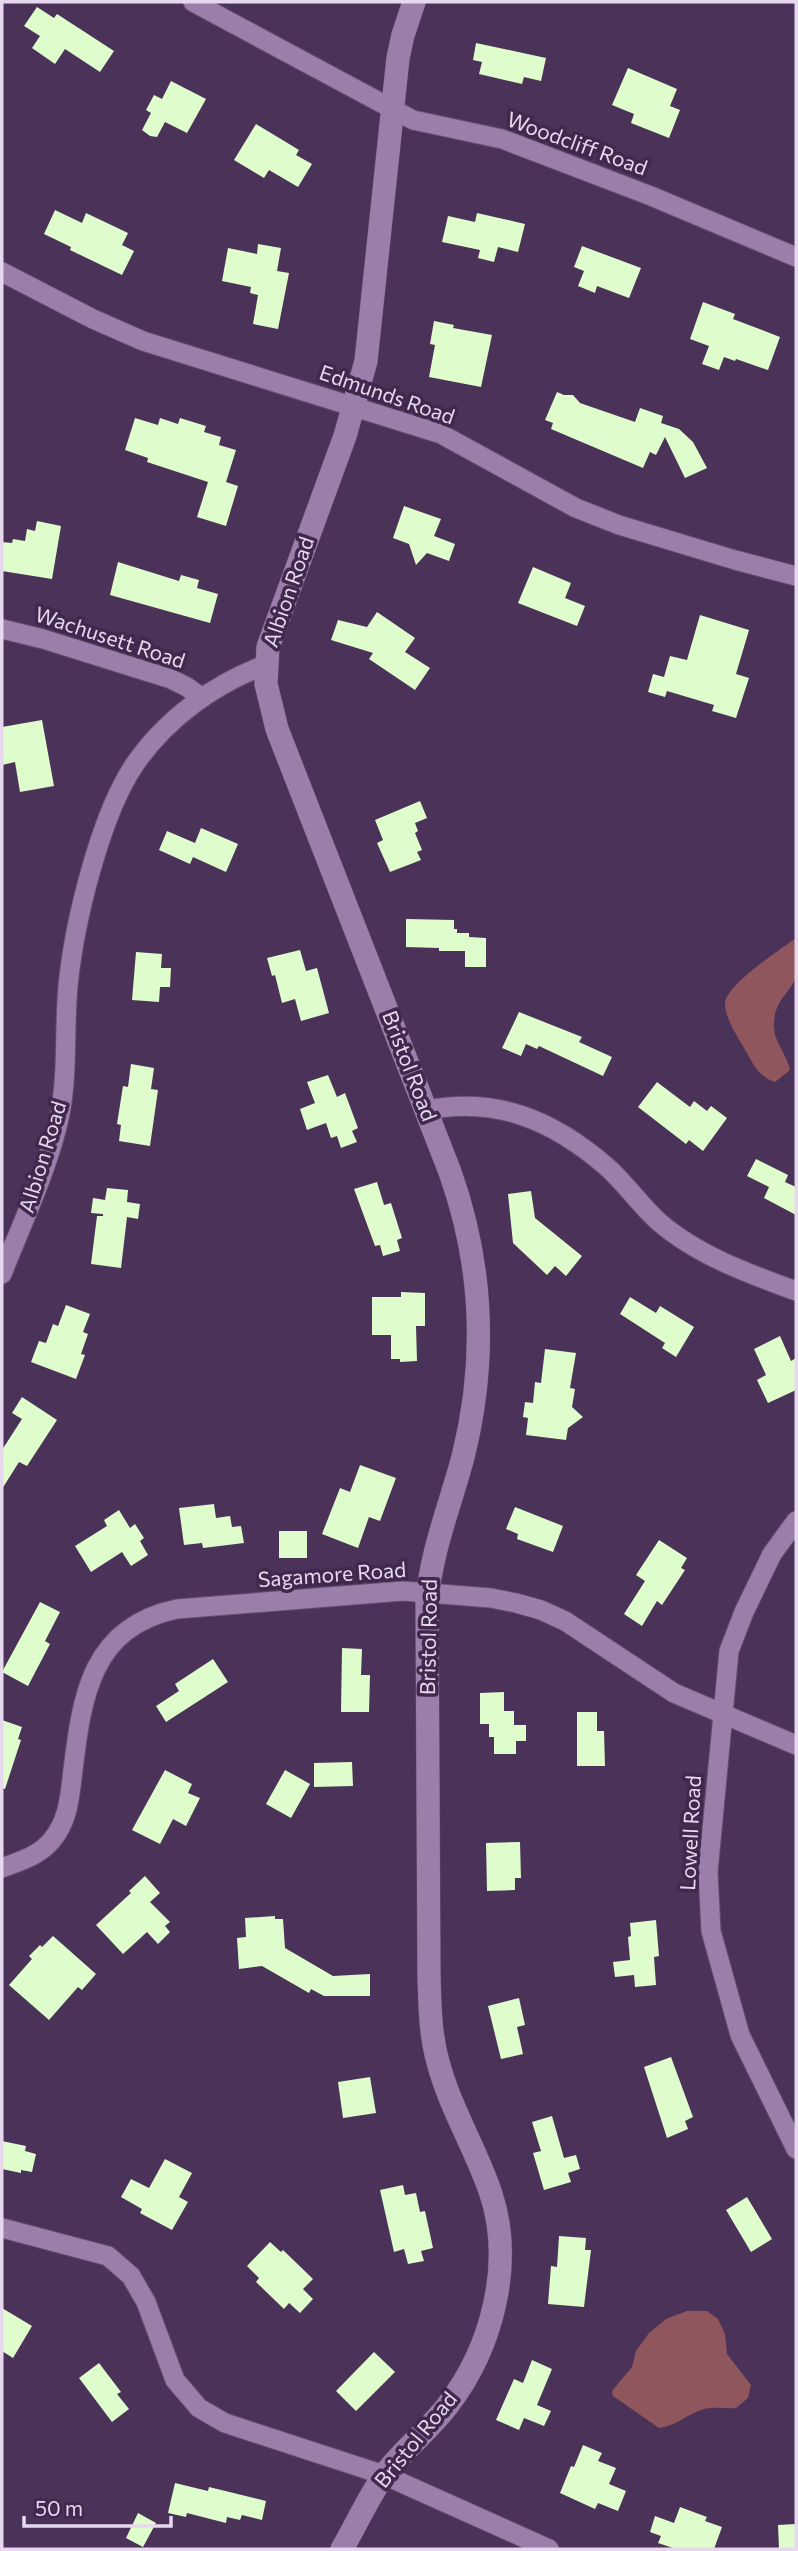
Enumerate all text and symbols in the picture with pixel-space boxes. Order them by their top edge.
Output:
street label: Woodcliff Road [504,106,651,180]
street label: Edmunds Road [317,359,458,428]
street label: Albion Road [257,533,318,650]
street label: Wachusett Road [32,601,189,673]
street label: Bristol Road [378,1007,443,1124]
street label: Albion Road [13,1098,70,1215]
street label: Sagamore Road [257,1556,407,1591]
street label: Bristol Road [414,1579,441,1695]
street label: Lowell Road [674,1775,705,1891]
street label: Bristol Road [369,2386,461,2492]
scale bar [24,2484,172,2528]
text: 50 m [35,2495,83,2520]

